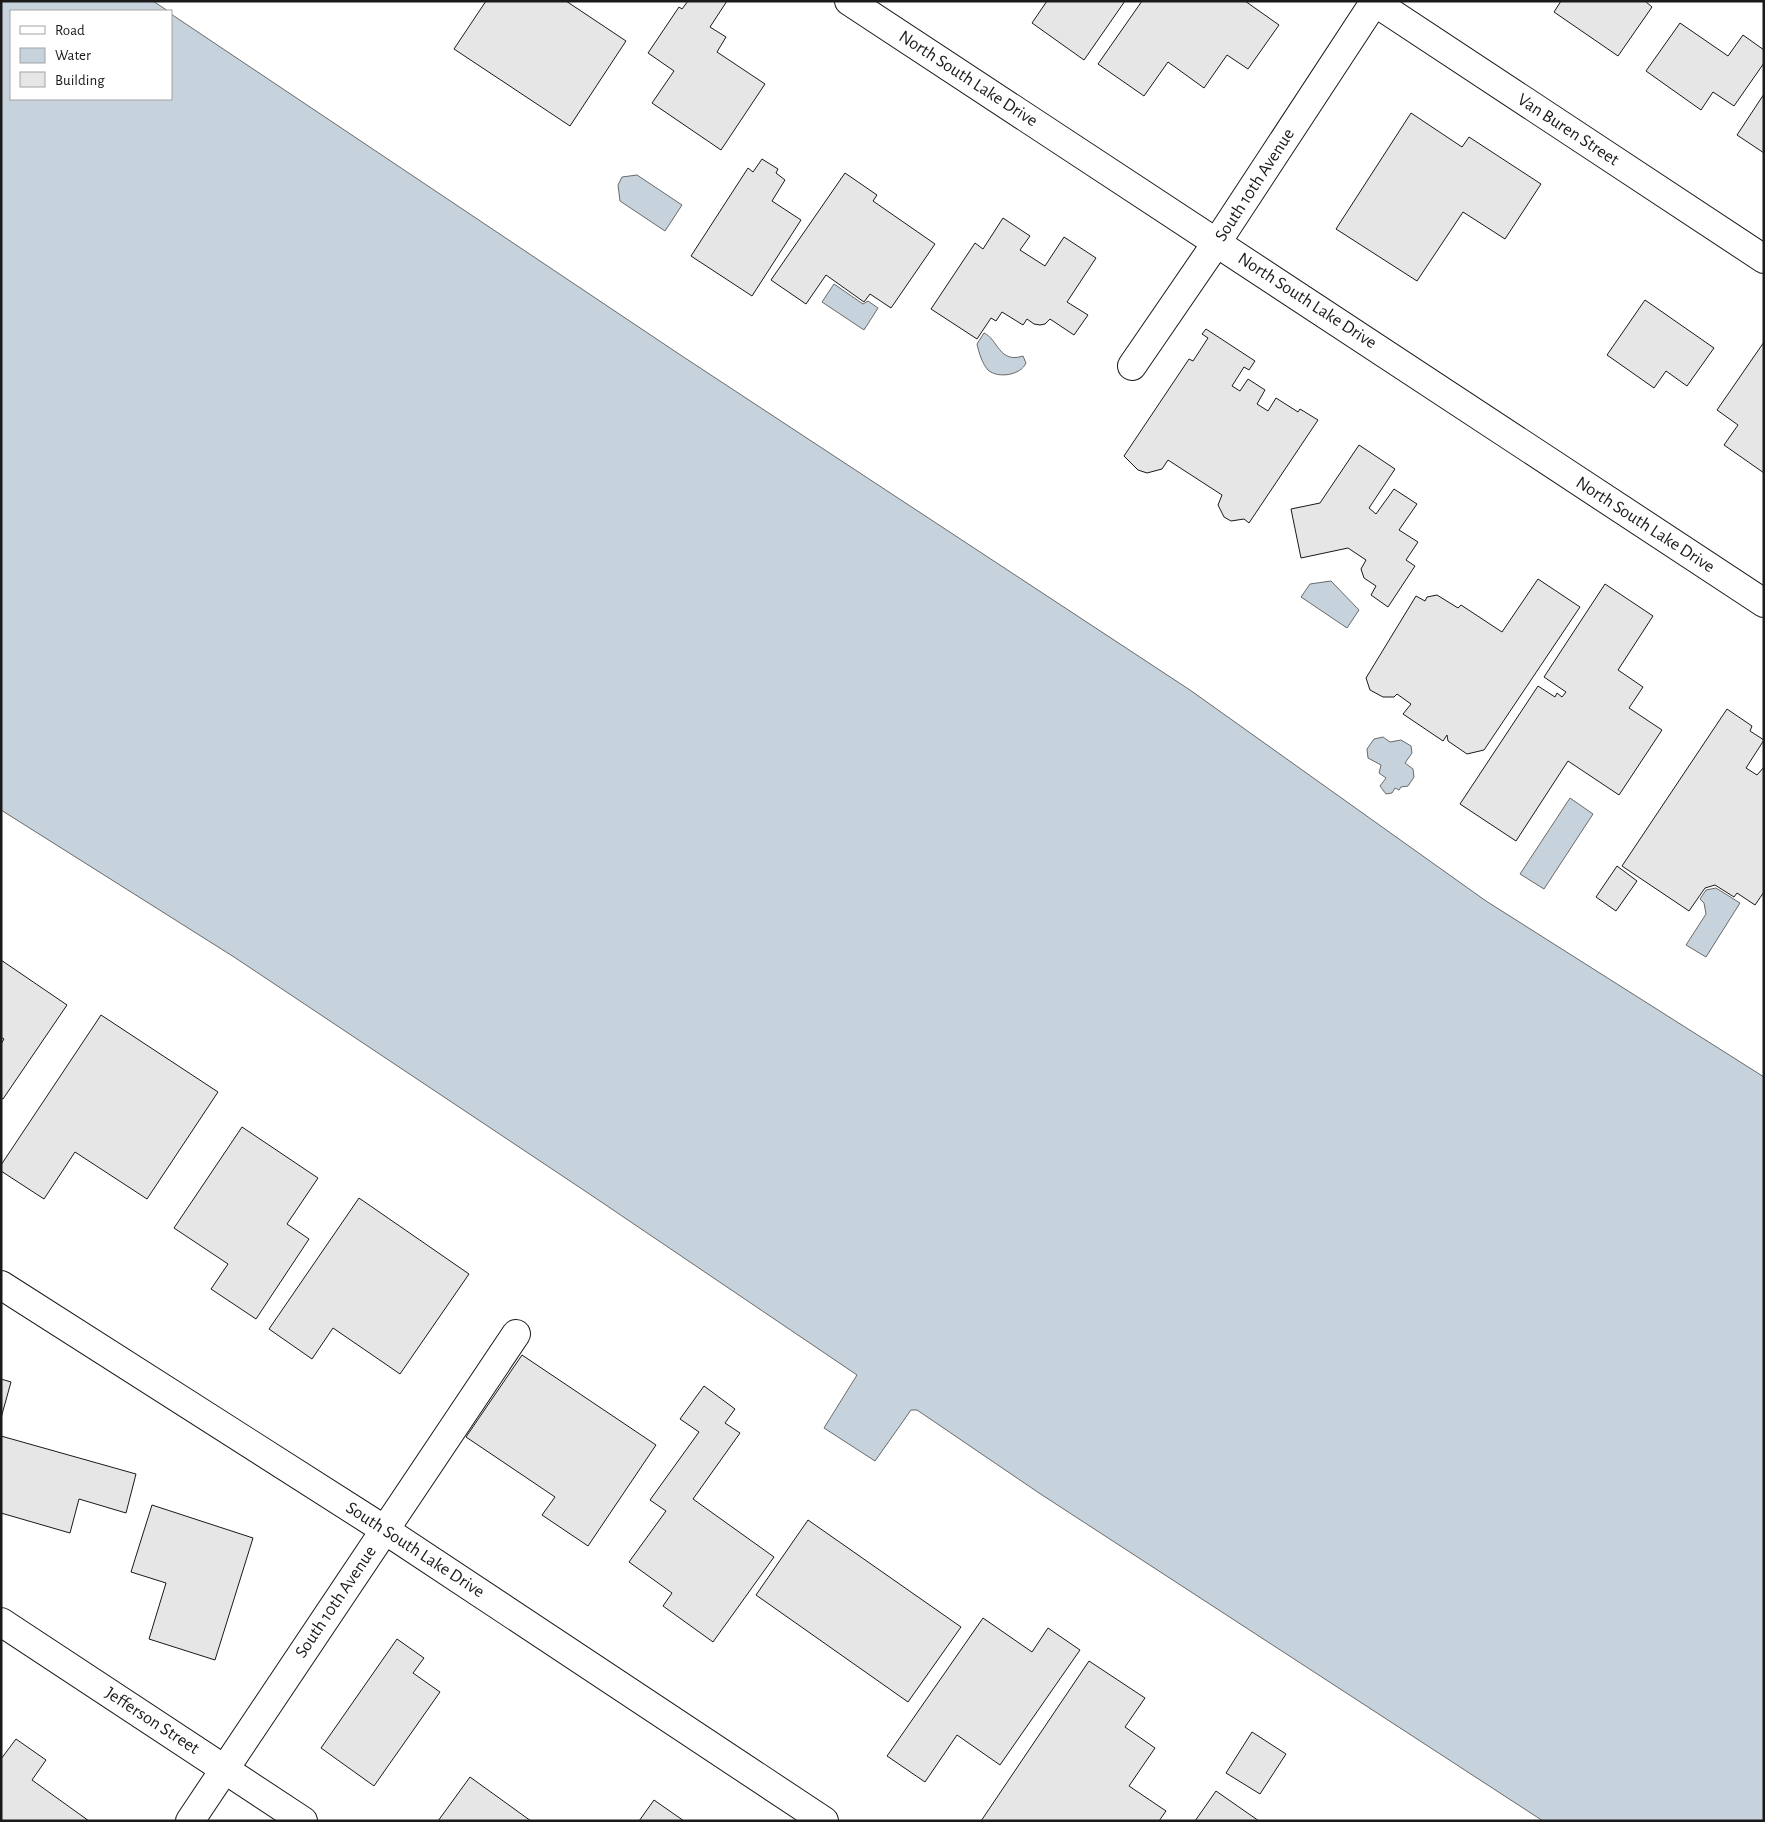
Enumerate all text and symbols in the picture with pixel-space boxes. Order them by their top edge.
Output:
legend [10,10,172,100]
text: Road [55,23,85,38]
street label: North South Lake Drive [896,28,1040,130]
text: Water [55,48,91,63]
text: Building [55,73,105,88]
street label: Van Buren Street [1514,91,1622,170]
street label: South 10th Avenue [1212,125,1298,245]
street label: North South Lake Drive [1235,250,1379,352]
street label: North South Lake Drive [1573,474,1717,576]
street label: South South Lake Drive [343,1499,487,1601]
street label: South 10th Avenue [292,1543,380,1661]
street label: Jefferson Street [102,1684,202,1758]

